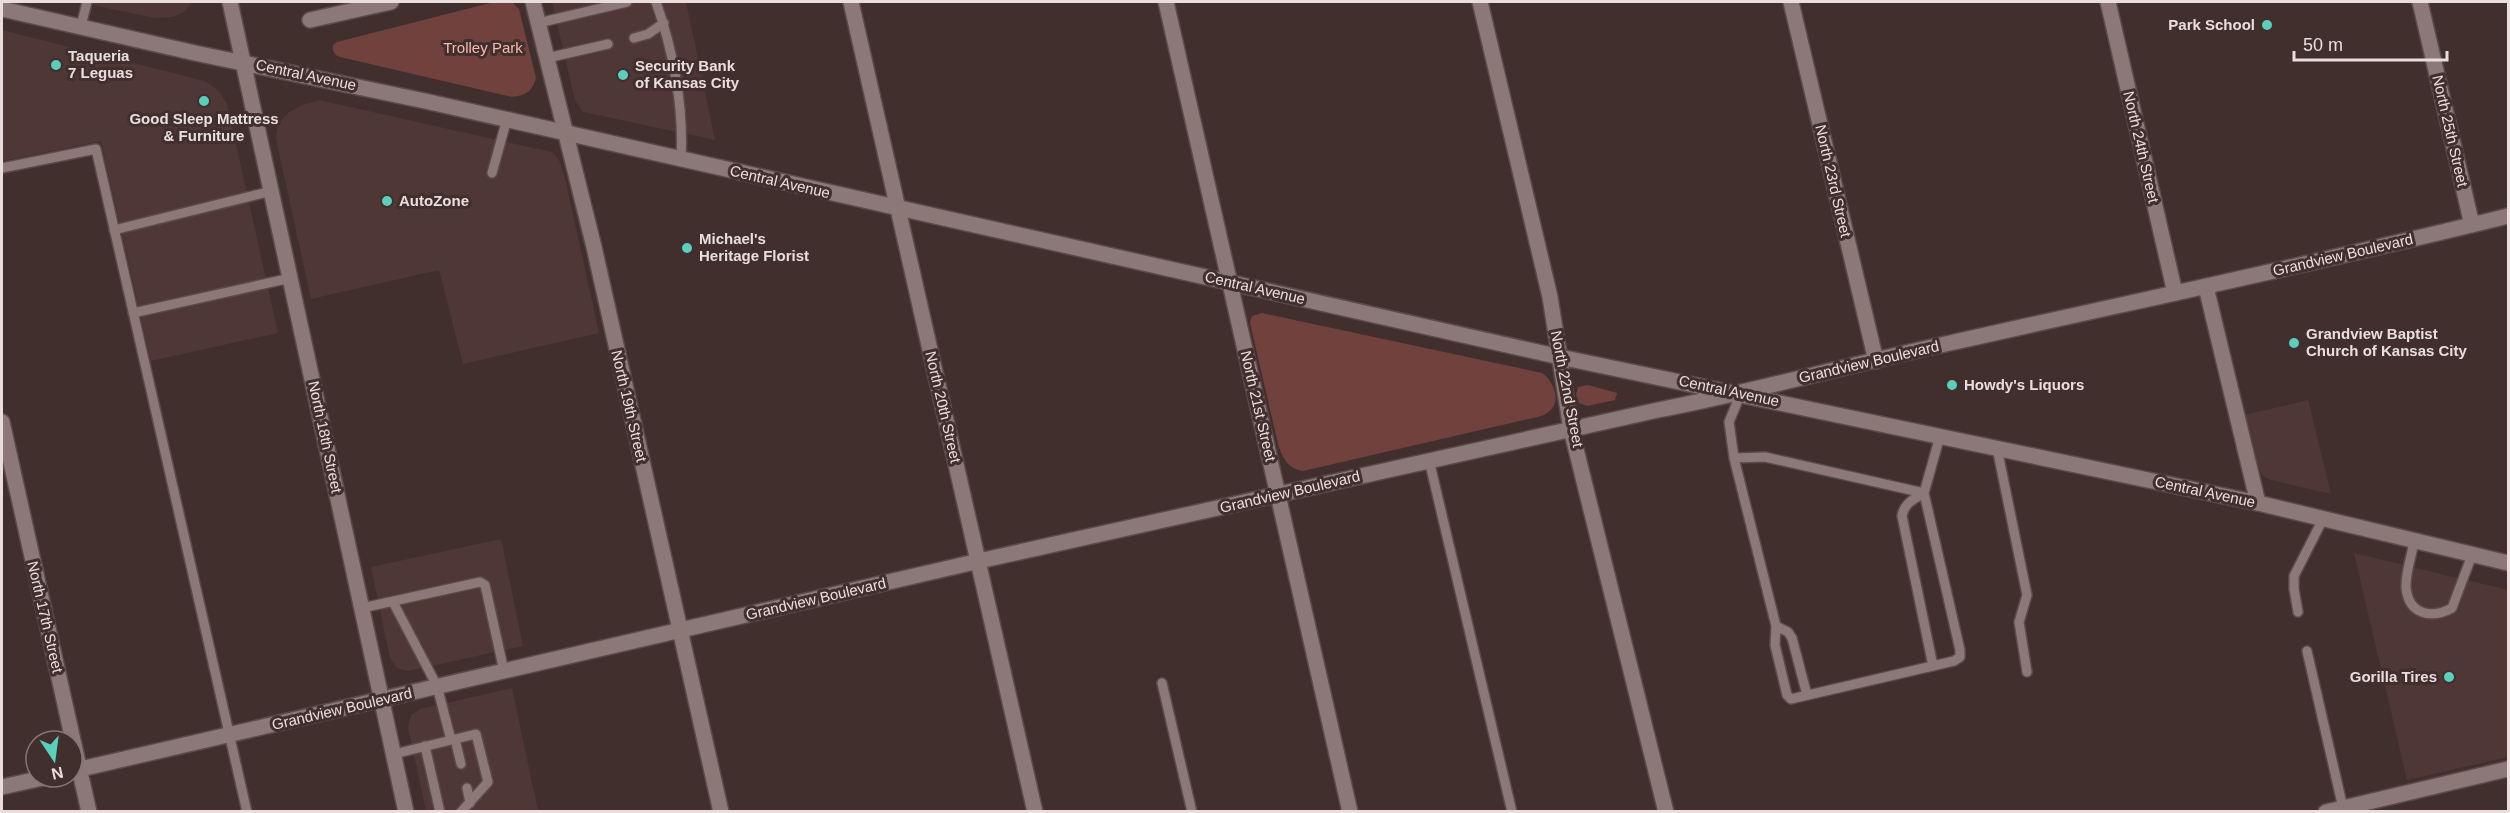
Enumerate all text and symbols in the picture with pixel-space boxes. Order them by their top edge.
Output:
place label: Park School [2168,16,2255,33]
marker: Park School [2260,18,2274,32]
scale bar [2294,24,2447,62]
text: 50 m [2303,35,2343,55]
park label: Trolley Park [443,39,523,56]
place label: Taqueria 7 Leguas [68,47,133,81]
street label: Central Avenue [254,56,358,93]
place label: Security Bank of Kansas City [635,57,740,91]
marker: Taqueria 7 Leguas [49,58,63,72]
marker: Security Bank of Kansas City [616,68,630,82]
street label: North 25th Street [2429,73,2472,189]
street label: North 24th Street [2120,89,2163,205]
marker: Good Sleep Mattress & Furniture [197,94,211,108]
place label: Good Sleep Mattress & Furniture [129,110,279,144]
street label: North 23rd Street [1812,123,1855,240]
street label: Central Avenue [728,162,832,201]
place label: AutoZone [399,192,469,209]
marker: AutoZone [380,194,394,208]
place label: Michael's Heritage Florist [699,230,809,264]
street label: Grandview Boulevard [2271,230,2415,279]
marker: Michael's Heritage Florist [680,241,694,255]
street label: Central Avenue [1203,268,1307,307]
place label: Grandview Baptist Church of Kansas City [2306,325,2468,359]
street label: North 22nd Street [1548,329,1587,449]
marker: Grandview Baptist Church of Kansas City [2287,336,2301,350]
street label: Grandview Boulevard [1797,337,1941,386]
street label: North 19th Street [608,348,651,464]
street label: North 20th Street [922,349,965,465]
street label: North 21st Street [1237,349,1280,464]
street label: Central Avenue [1677,372,1781,409]
place label: Howdy's Liquors [1964,376,2084,393]
marker: Howdy's Liquors [1945,378,1959,392]
street label: North 18th Street [305,379,346,495]
street label: Grandview Boulevard [1218,467,1362,516]
street label: Central Avenue [2153,473,2257,510]
street label: North 17th Street [24,559,67,675]
street label: Grandview Boulevard [744,574,888,623]
place label: Gorilla Tires [2350,668,2437,685]
marker: Gorilla Tires [2442,670,2456,684]
street label: Grandview Boulevard [270,684,414,733]
north arrow [24,729,84,789]
text: N [50,764,65,783]

